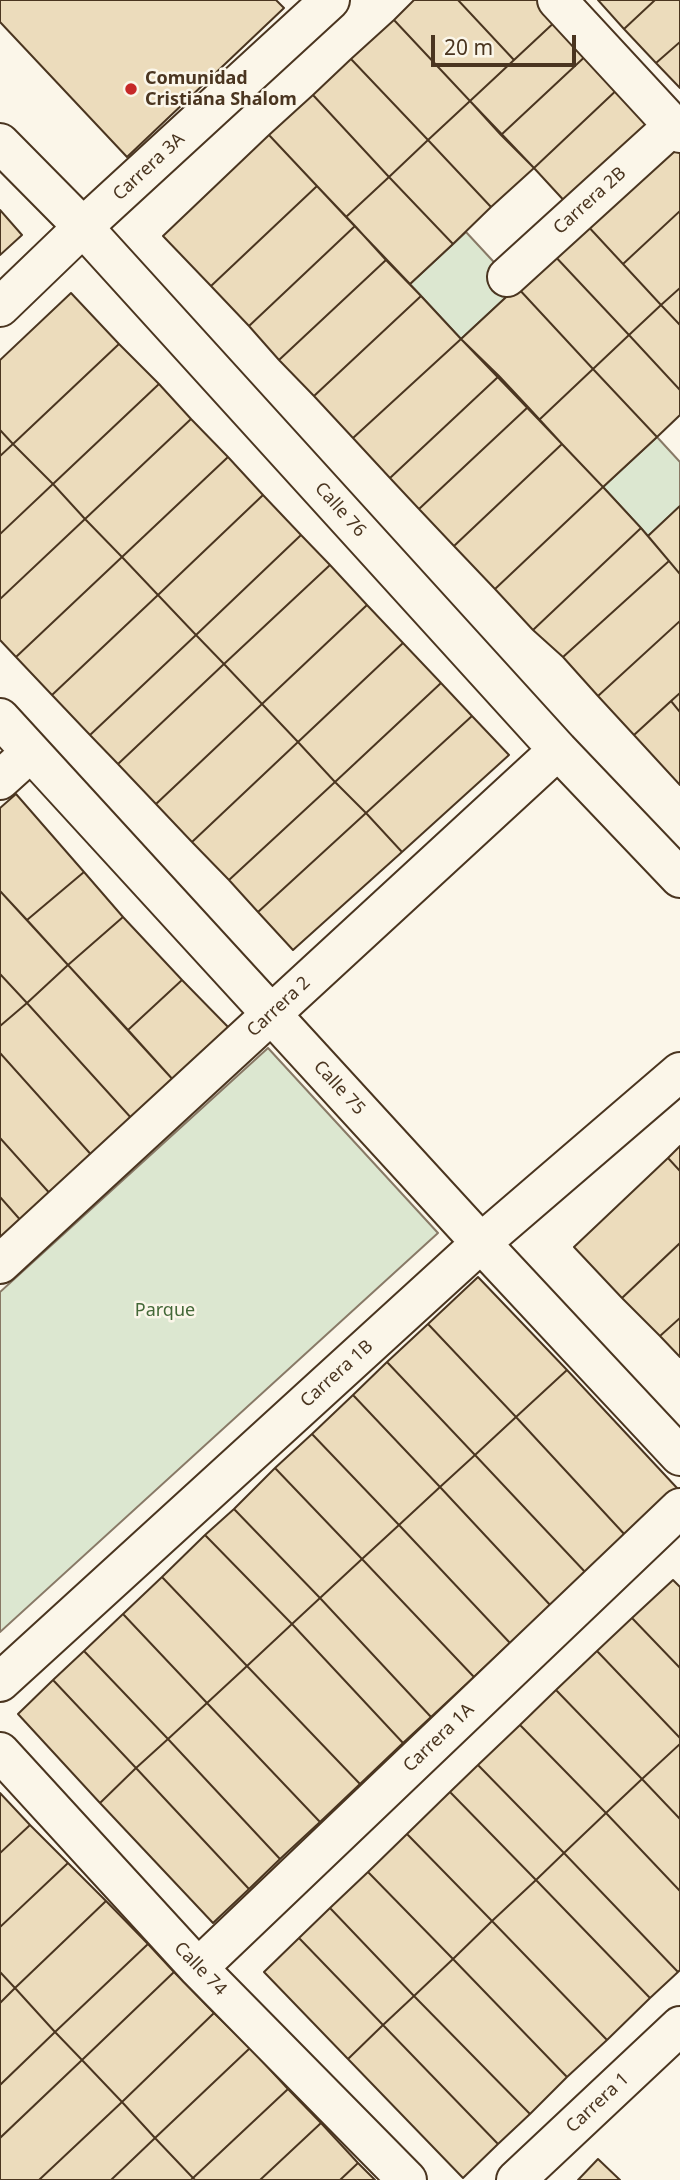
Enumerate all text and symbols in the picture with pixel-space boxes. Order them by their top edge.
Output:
scale bar [435,21,580,65]
text: 20 m [444,33,493,61]
place label: Comunidad Cristiana Shalom [145,68,297,110]
marker: Comunidad Cristiana Shalom [123,81,139,97]
street label: Carrera 3A [109,128,189,206]
street label: Carrera 2B [549,163,631,239]
street label: Calle 76 [310,478,370,542]
street label: Carrera 2 [243,972,315,1042]
street label: Calle 75 [309,1056,369,1120]
park label: Parque [135,1300,195,1322]
street label: Carrera 1B [296,1336,378,1412]
street label: Carrera 1A [399,1699,479,1777]
street label: Calle 74 [169,1938,231,2000]
street label: Carrera 1 [562,2068,634,2138]

